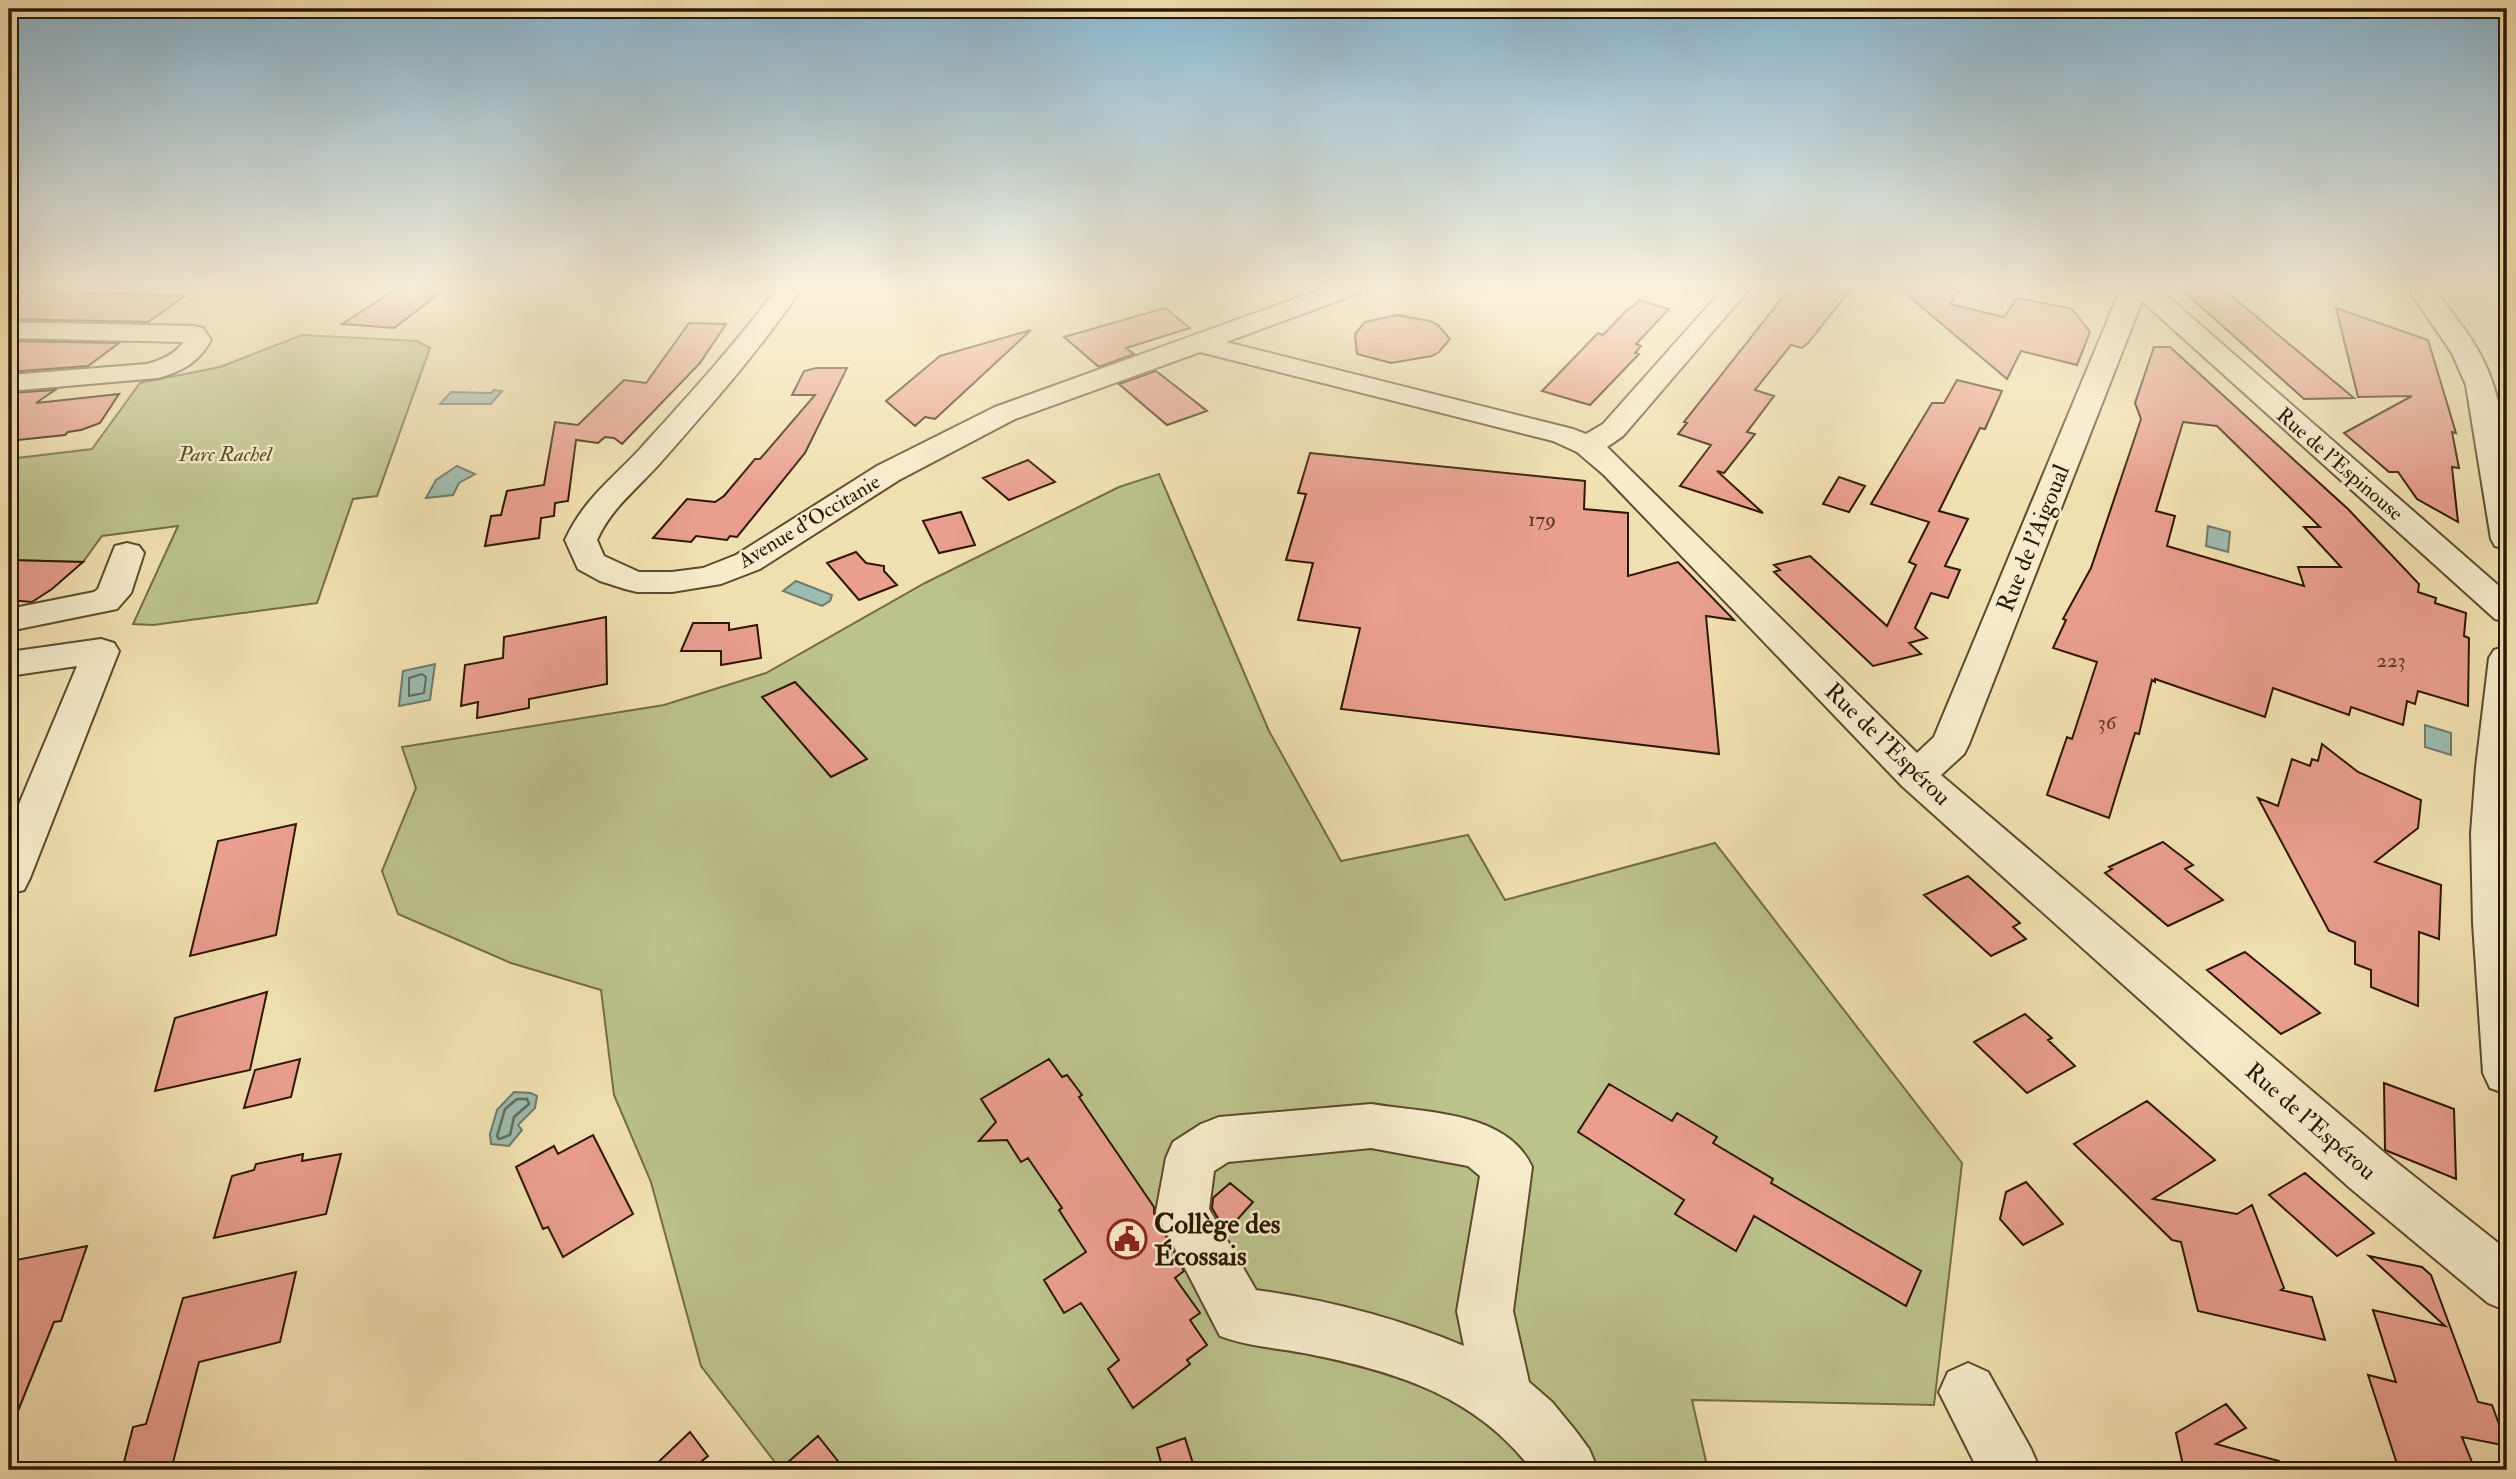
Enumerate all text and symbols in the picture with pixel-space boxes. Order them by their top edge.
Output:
street label: Rue de l'Espinouse [2271,402,2409,527]
park label: Parc Rachel [177,441,274,468]
street label: Rue de l'Aigoual [1990,460,2077,616]
street label: Avenue d'Occitanie [733,468,885,575]
house number: 179 [1528,506,1556,533]
house number: 223 [2376,647,2406,674]
street label: Rue de l'Espérou [1818,676,1957,812]
house number: 36 [2098,709,2118,736]
street label: Rue de l'Espérou [2239,1056,2383,1187]
place label: Collège des Écossais [1154,1207,1281,1274]
public building icon: Collège des Écossais [1106,1218,1148,1260]

